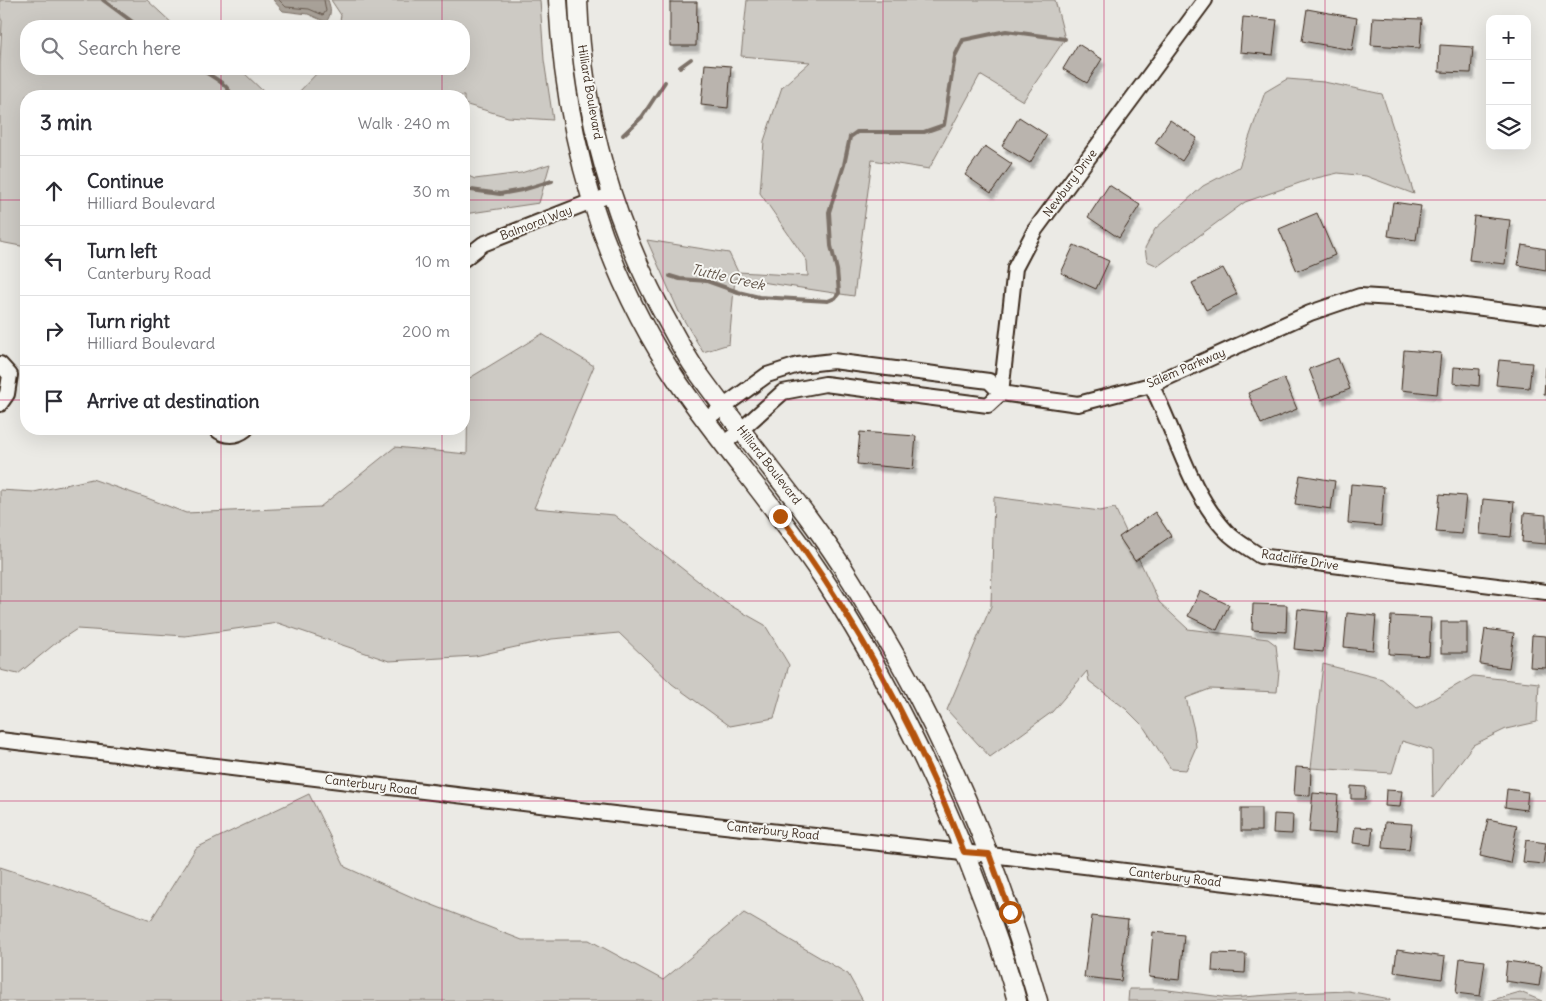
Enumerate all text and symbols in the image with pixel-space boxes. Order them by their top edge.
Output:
map controls [1486,15,1531,150]
button: + [1486,15,1531,60]
search box [20,20,470,75]
icon: search [38,34,66,62]
text: Search here [78,36,181,60]
street label: Hilliard Boulevard [575,43,606,141]
button: − [1486,60,1531,105]
button: layers [1486,105,1531,150]
text: 3 min [40,109,92,136]
text: Walk · 240 m [358,113,450,133]
street label: Newbury Drive [1039,146,1100,219]
text: Continue [87,169,164,193]
icon: ahead [40,177,68,205]
text: 30 m [413,181,450,201]
text: Hilliard Boulevard [87,193,215,213]
street label: Balmoral Way [498,202,574,243]
text: Turn left [87,239,157,263]
icon: left [40,247,68,275]
text: 10 m [415,251,450,271]
water label: Tuttle Creek [690,260,767,294]
text: Canterbury Road [87,263,211,283]
text: Turn right [87,309,170,333]
icon: right [40,317,68,345]
text: 200 m [402,321,450,341]
text: Hilliard Boulevard [87,333,215,353]
street label: Salem Parkway [1144,344,1227,391]
icon: arrive [40,387,68,415]
text: Arrive at destination [87,389,260,413]
street label: Hilliard Boulevard [734,422,805,507]
route end [769,505,792,528]
street label: Radcliffe Drive [1260,546,1340,573]
street label: Canterbury Road [324,771,418,798]
street label: Canterbury Road [726,818,820,843]
street label: Canterbury Road [1128,863,1222,890]
route start [999,901,1022,924]

